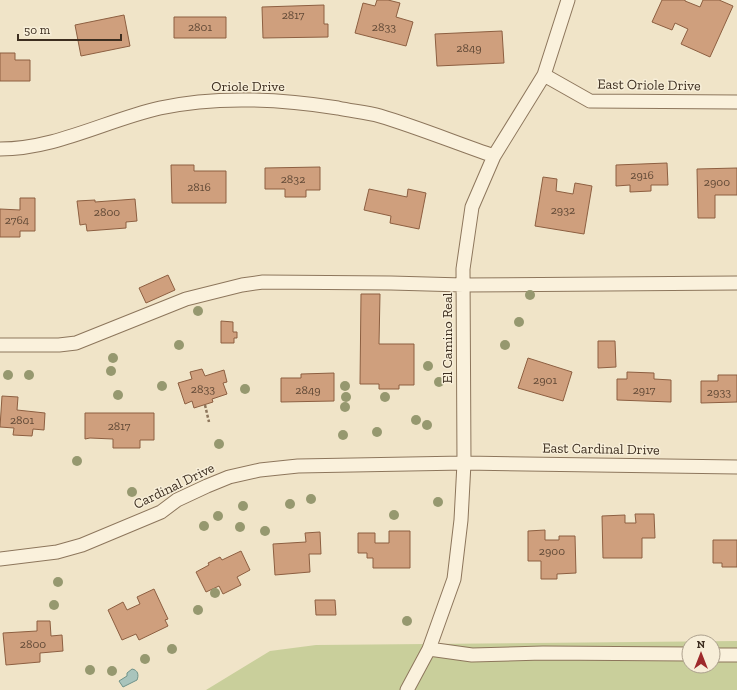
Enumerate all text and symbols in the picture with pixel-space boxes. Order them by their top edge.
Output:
house number: 2817 [282,8,305,22]
scale bar [18,16,121,42]
house number: 2801 [188,20,212,34]
house number: 2833 [372,20,396,34]
text: 50 m [24,23,51,37]
house number: 2849 [456,41,482,55]
street label: East Oriole Drive [597,76,701,94]
street label: Oriole Drive [211,78,285,95]
house number: 2916 [630,168,654,182]
house number: 2832 [281,172,305,186]
house number: 2900 [704,175,730,189]
house number: 2816 [187,180,211,194]
house number: 2932 [551,203,575,217]
house number: 2800 [94,205,120,219]
house number: 2764 [5,213,30,227]
street label: El Camino Real [439,292,456,383]
house number: 2901 [533,373,557,387]
house number: 2833 [191,382,215,396]
house number: 2849 [295,383,321,397]
house number: 2917 [633,383,656,397]
house number: 2933 [707,385,731,399]
house number: 2801 [10,413,34,427]
house number: 2817 [108,419,131,433]
street label: East Cardinal Drive [542,439,660,459]
street label: Cardinal Drive [131,459,218,513]
house number: 2900 [539,544,565,558]
north arrow [681,634,721,674]
house number: 2800 [20,637,46,651]
text: N [697,638,706,651]

